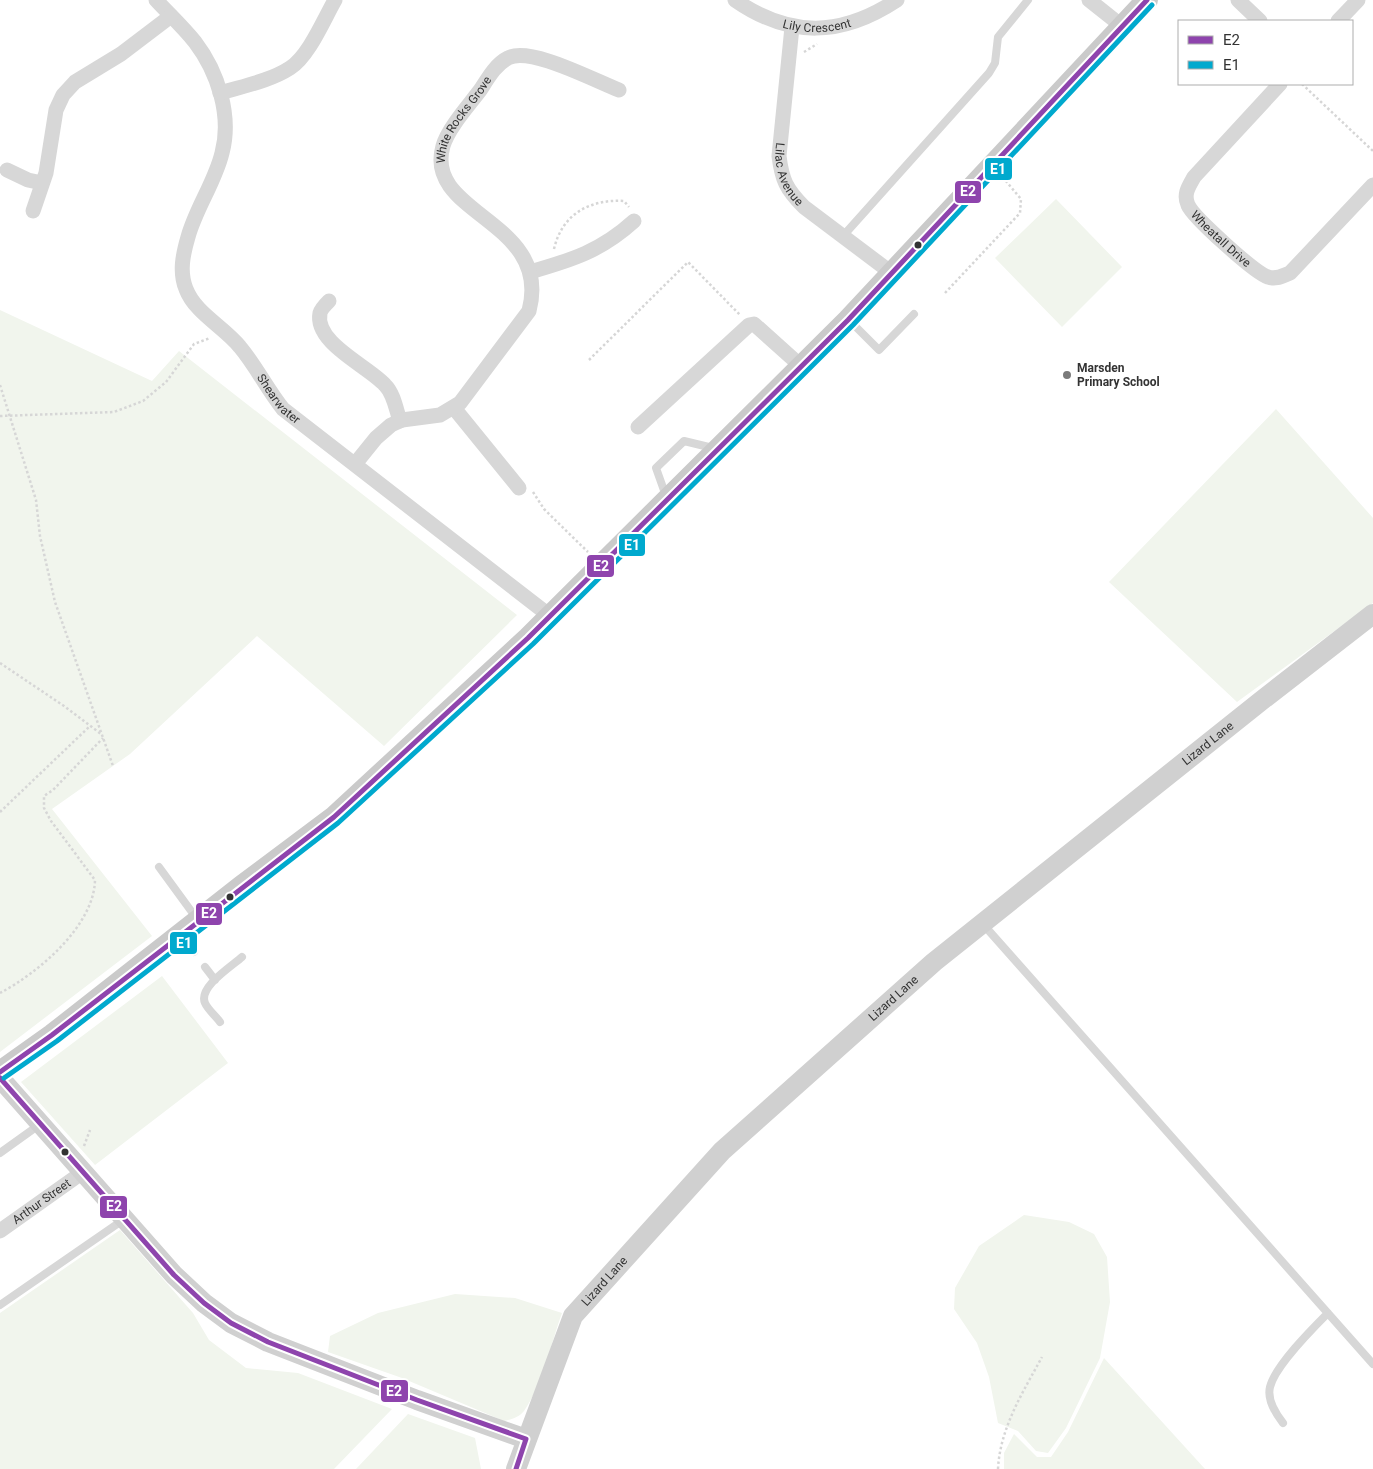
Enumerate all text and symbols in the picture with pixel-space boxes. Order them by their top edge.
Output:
street label: Lily Crescent [781,16,853,35]
legend [1178,20,1353,85]
text: E2 [1223,31,1240,49]
text: E1 [1223,56,1240,74]
street label: White Rocks Grove [434,74,494,164]
street label: Lilac Avenue [772,142,806,209]
line badge: E1 [984,157,1013,181]
text: E1 [990,161,1006,177]
line badge: E2 [954,180,982,204]
text: E2 [960,183,976,199]
street label: Wheatall Drive [1188,208,1254,270]
unlabelled marker [913,240,923,250]
place label: Marsden Primary School [1077,361,1160,389]
marker: Marsden Primary School [1061,369,1073,381]
street label: Shearwater [254,371,303,427]
line badge: E1 [618,533,646,557]
text: E1 [624,537,640,553]
line badge: E2 [586,554,615,578]
text: E2 [593,558,609,574]
street label: Lizard Lane [1179,719,1236,768]
unlabelled marker [225,892,235,902]
line badge: E2 [195,902,223,926]
text: E2 [201,905,217,921]
line badge: E1 [169,931,198,955]
text: E1 [176,935,192,951]
street label: Lizard Lane [866,973,921,1024]
unlabelled marker [60,1147,70,1157]
street label: Arthur Street [10,1176,73,1227]
line badge: E2 [99,1195,128,1219]
text: E2 [106,1198,122,1214]
street label: Lizard Lane [578,1254,630,1309]
line badge: E2 [380,1379,409,1403]
text: E2 [386,1383,402,1399]

